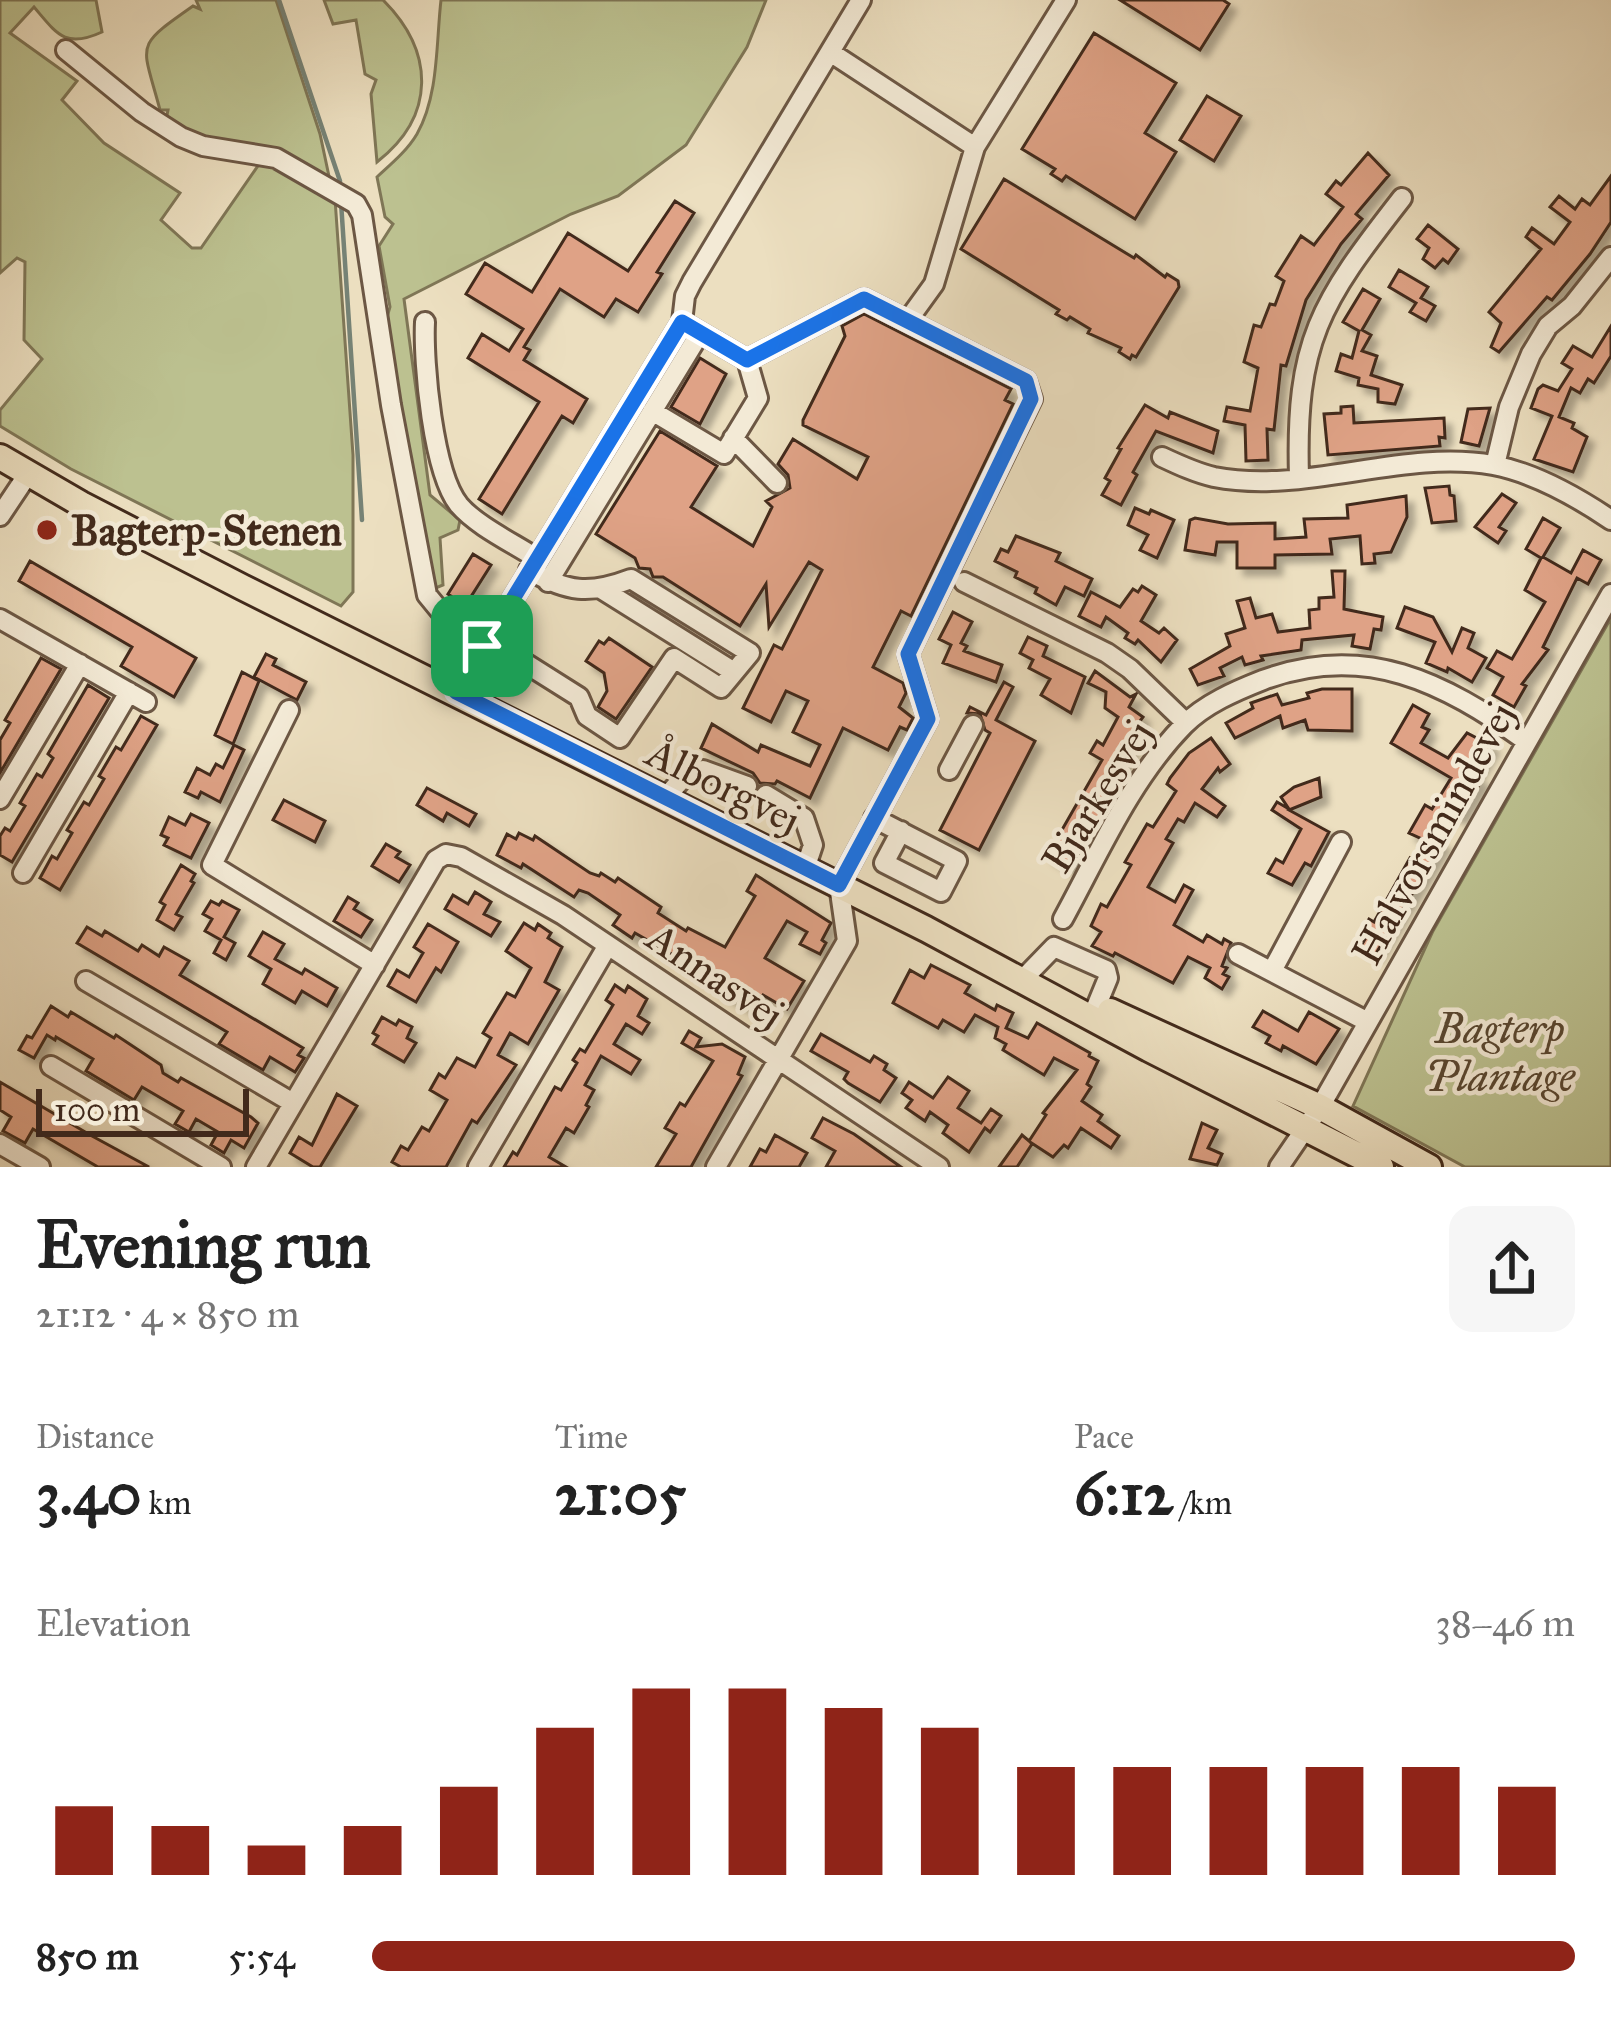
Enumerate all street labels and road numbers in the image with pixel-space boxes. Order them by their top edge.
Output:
street label: Halvorsmindevej [1340,693,1528,974]
street label: Bjarkesvej [1031,710,1165,883]
street label: Ålborgvej [636,726,809,845]
street label: Annasvej [635,910,794,1040]

